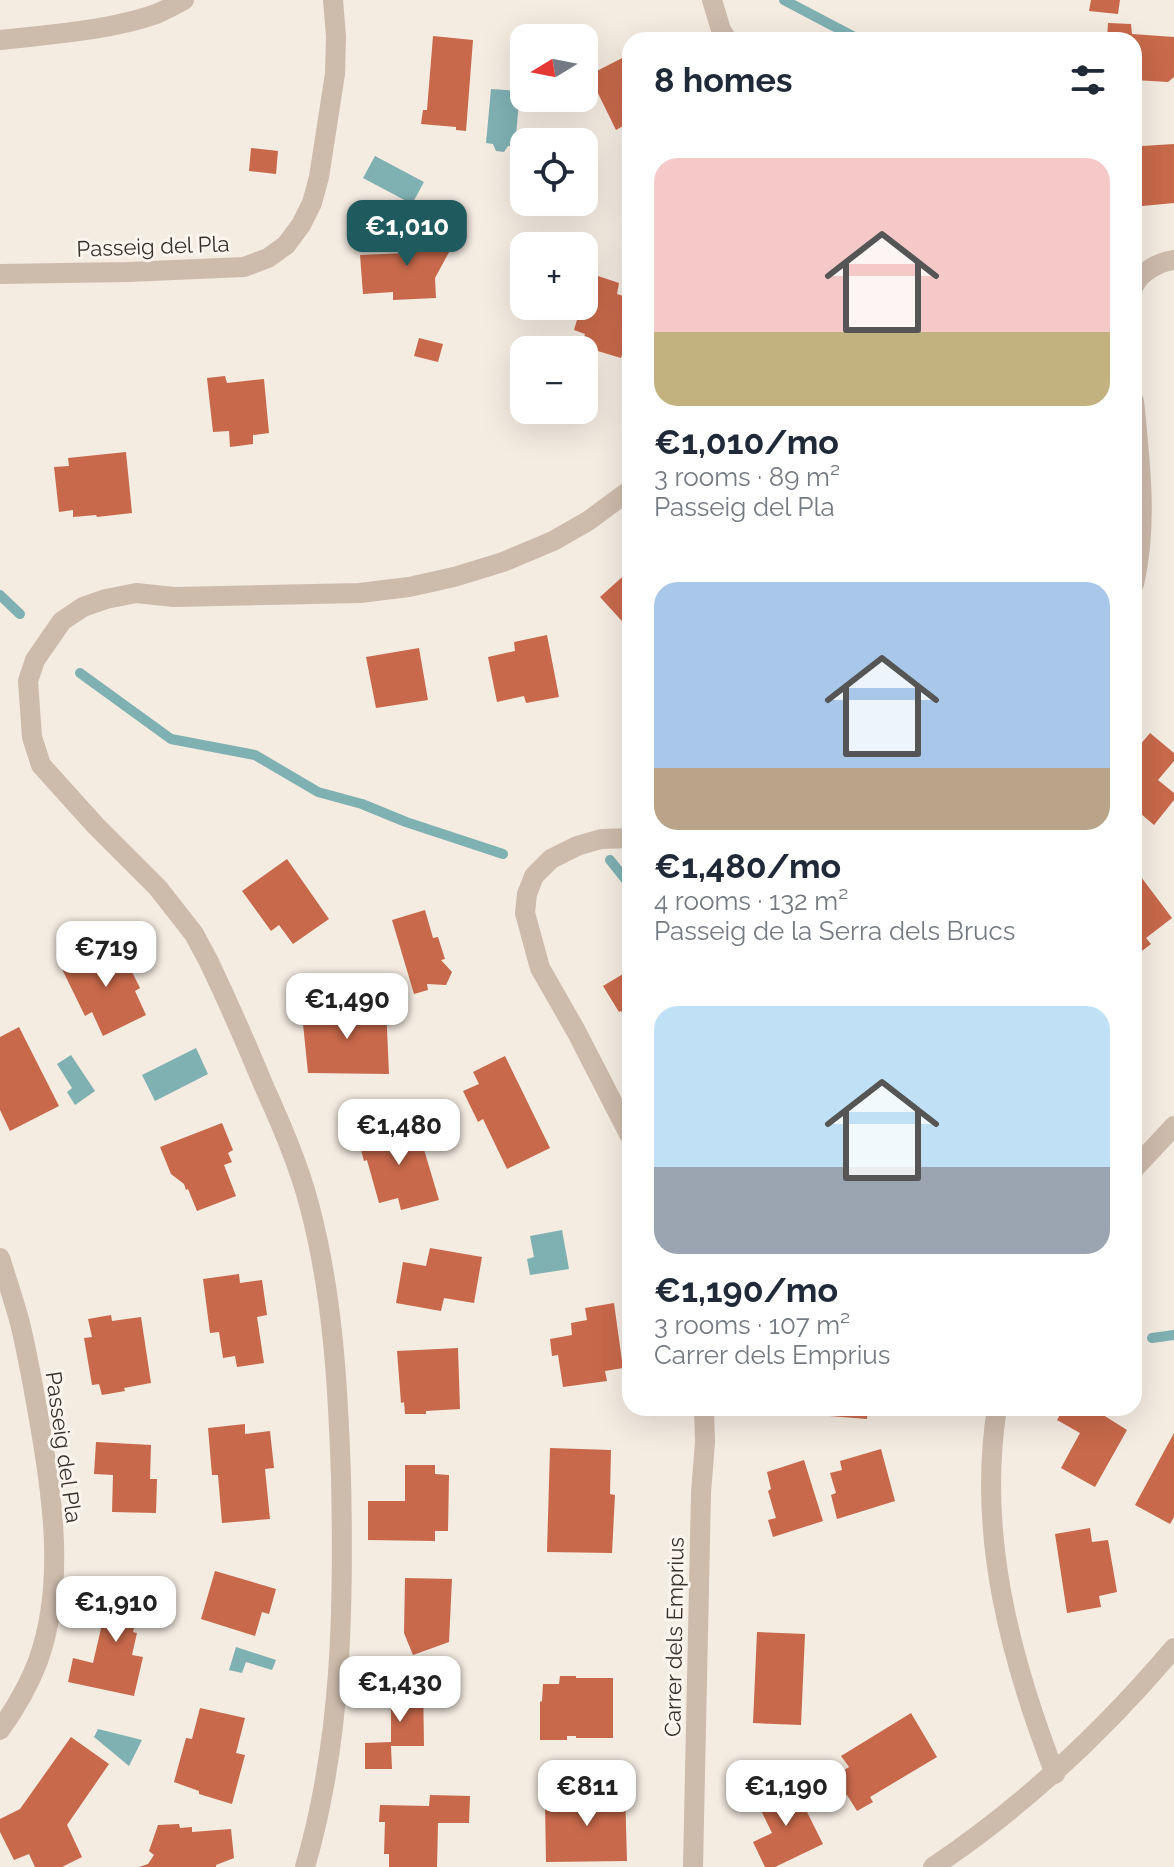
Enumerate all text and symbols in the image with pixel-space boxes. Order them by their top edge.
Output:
north arrow [510,24,598,112]
map controls [510,24,598,424]
icon: filters [1066,58,1110,102]
text: 8 homes [654,60,793,100]
button: locate [510,128,598,216]
pin: €1,010 [342,200,472,268]
icon: home [810,210,954,354]
text: €1,010 [365,211,449,241]
street label: Passeig del Pla [76,230,230,262]
button: + [510,232,598,320]
button: − [510,336,598,424]
text: €1,010/mo [654,422,839,462]
text: 3 rooms · 89 m² [654,462,840,492]
text: Passeig del Pla [654,492,835,522]
icon: home [810,634,954,778]
text: €1,480/mo [654,846,841,886]
text: 4 rooms · 132 m² [654,886,848,916]
text: Passeig de la Serra dels Brucs [654,916,1015,946]
pin: €719 [59,921,153,989]
text: €719 [74,932,138,962]
pin: €1,490 [282,973,412,1041]
text: €1,490 [304,984,390,1014]
icon: home [810,1058,954,1202]
pin: €1,480 [334,1099,464,1167]
text: €1,480 [356,1110,442,1140]
text: €1,190/mo [654,1270,838,1310]
text: 3 rooms · 107 m² [654,1310,850,1340]
text: Carrer dels Emprius [654,1340,890,1370]
street label: Passeig del Pla [40,1369,88,1525]
street label: Carrer dels Emprius [659,1537,689,1737]
pin: €1,910 [51,1576,181,1644]
text: €1,910 [74,1587,158,1617]
pin: €1,430 [335,1656,465,1724]
text: €1,430 [358,1667,442,1697]
pin: €811 [540,1760,634,1828]
pin: €1,190 [721,1760,851,1828]
text: €811 [556,1771,618,1801]
text: €1,190 [744,1771,828,1801]

